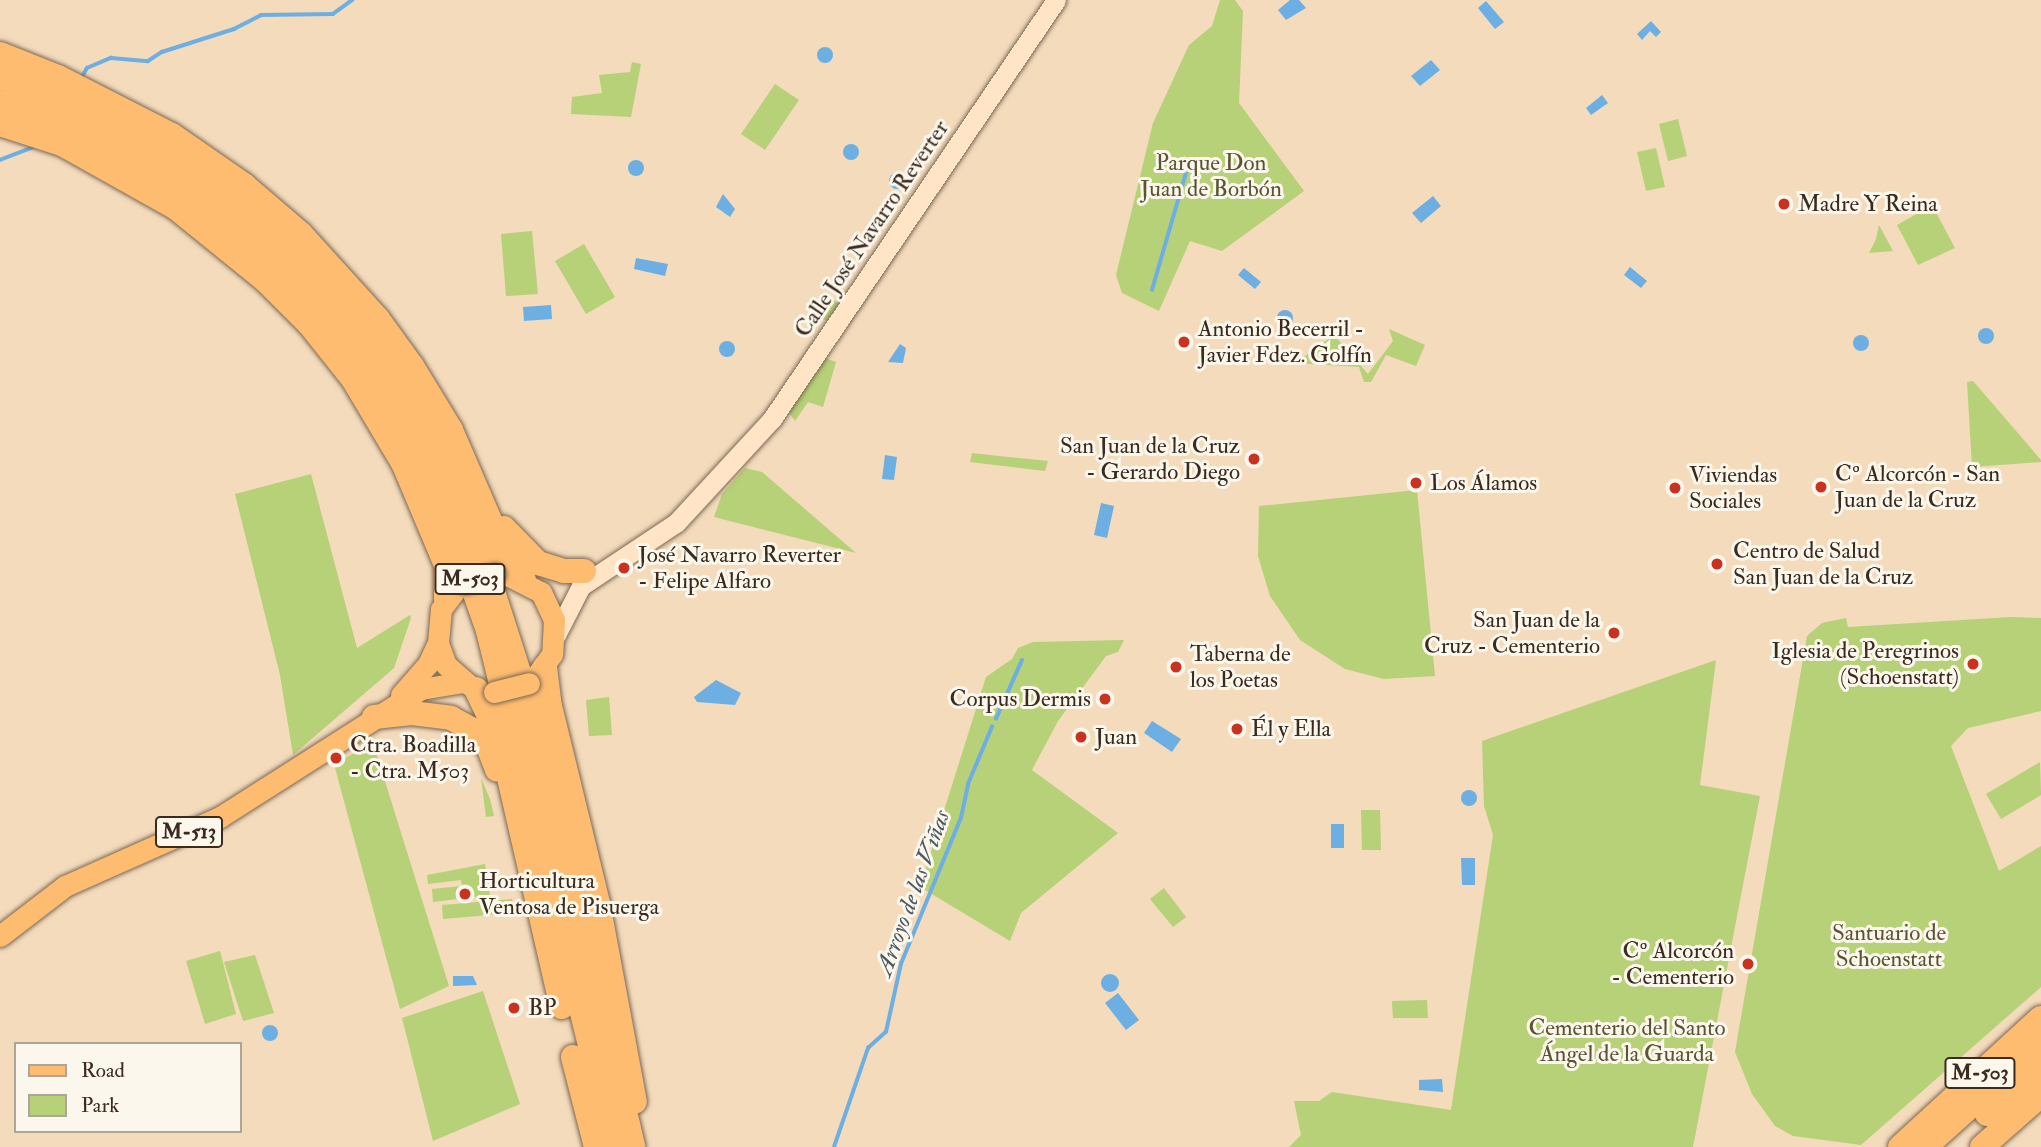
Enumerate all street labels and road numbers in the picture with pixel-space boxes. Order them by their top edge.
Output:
street label: Calle José Navarro Reverter [789,115,955,343]
road number: M-503 [433,562,507,596]
road number: M-513 [154,814,224,850]
road number: M-503 [1943,1056,2017,1090]

